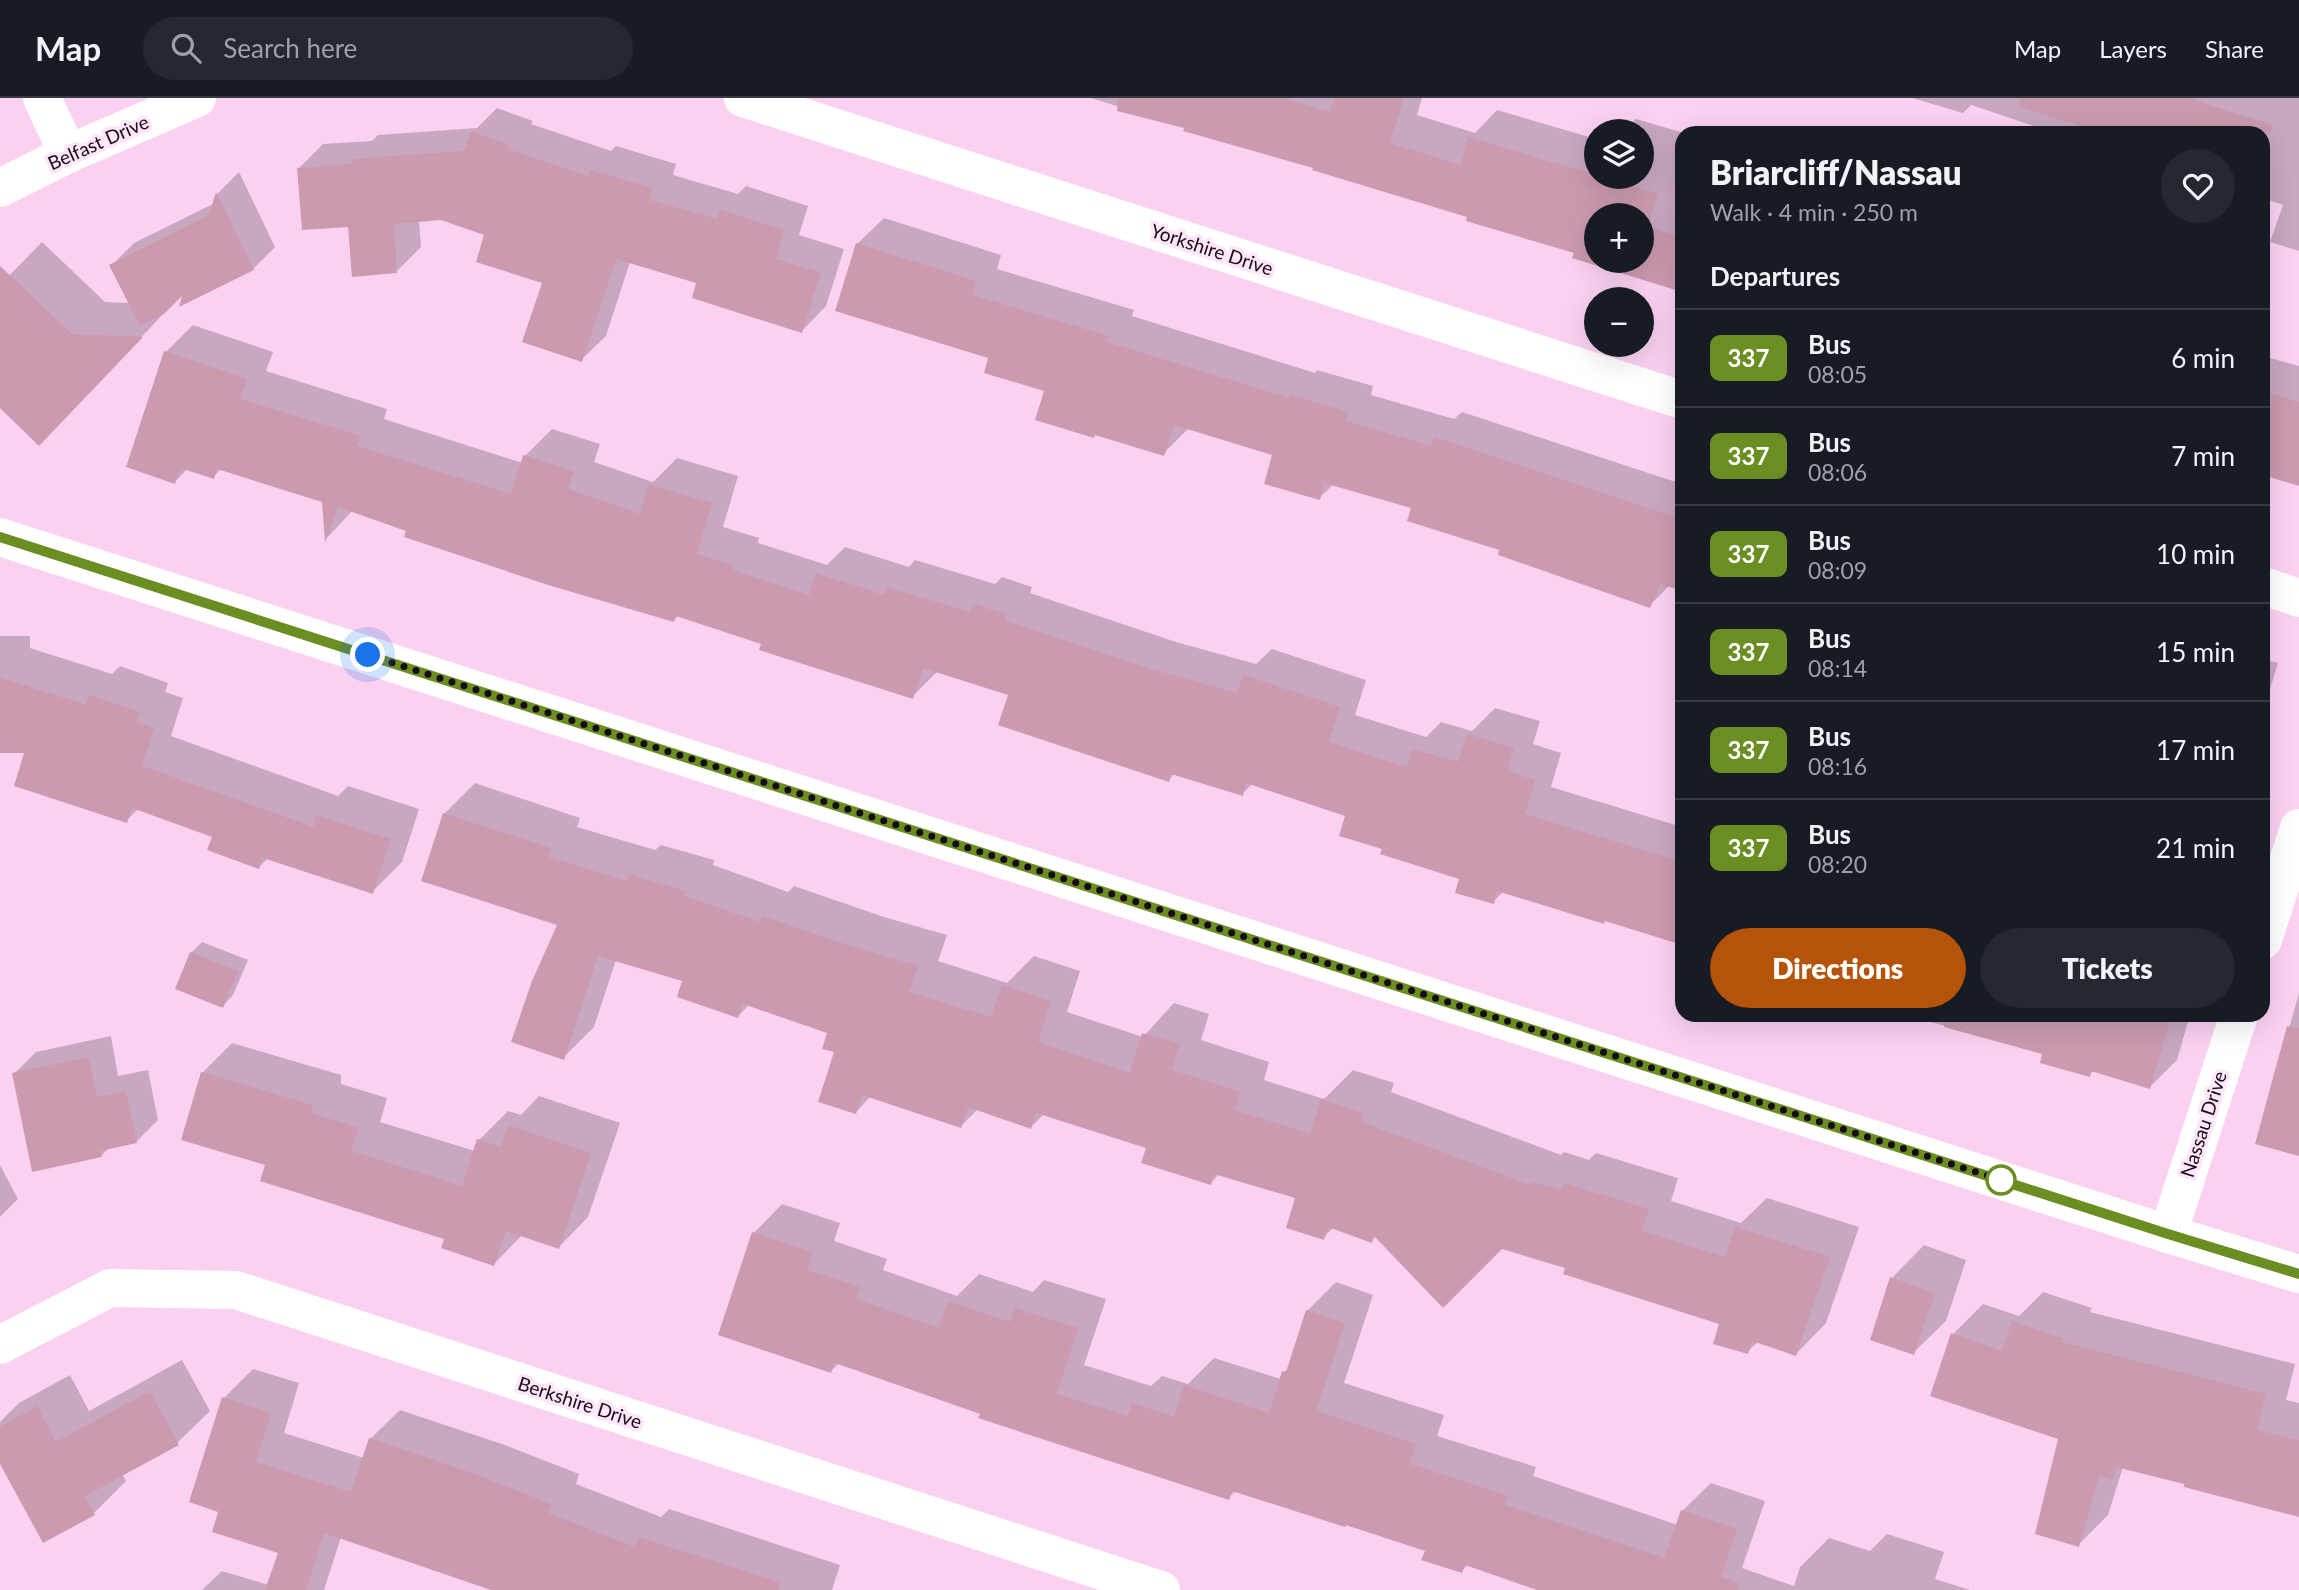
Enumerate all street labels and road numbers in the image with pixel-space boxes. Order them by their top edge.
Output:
street label: Belfast Drive [44,110,152,174]
street label: Yorkshire Drive [1148,218,1276,280]
street label: Nassau Drive [2175,1068,2231,1180]
street label: Berkshire Drive [515,1371,645,1433]

